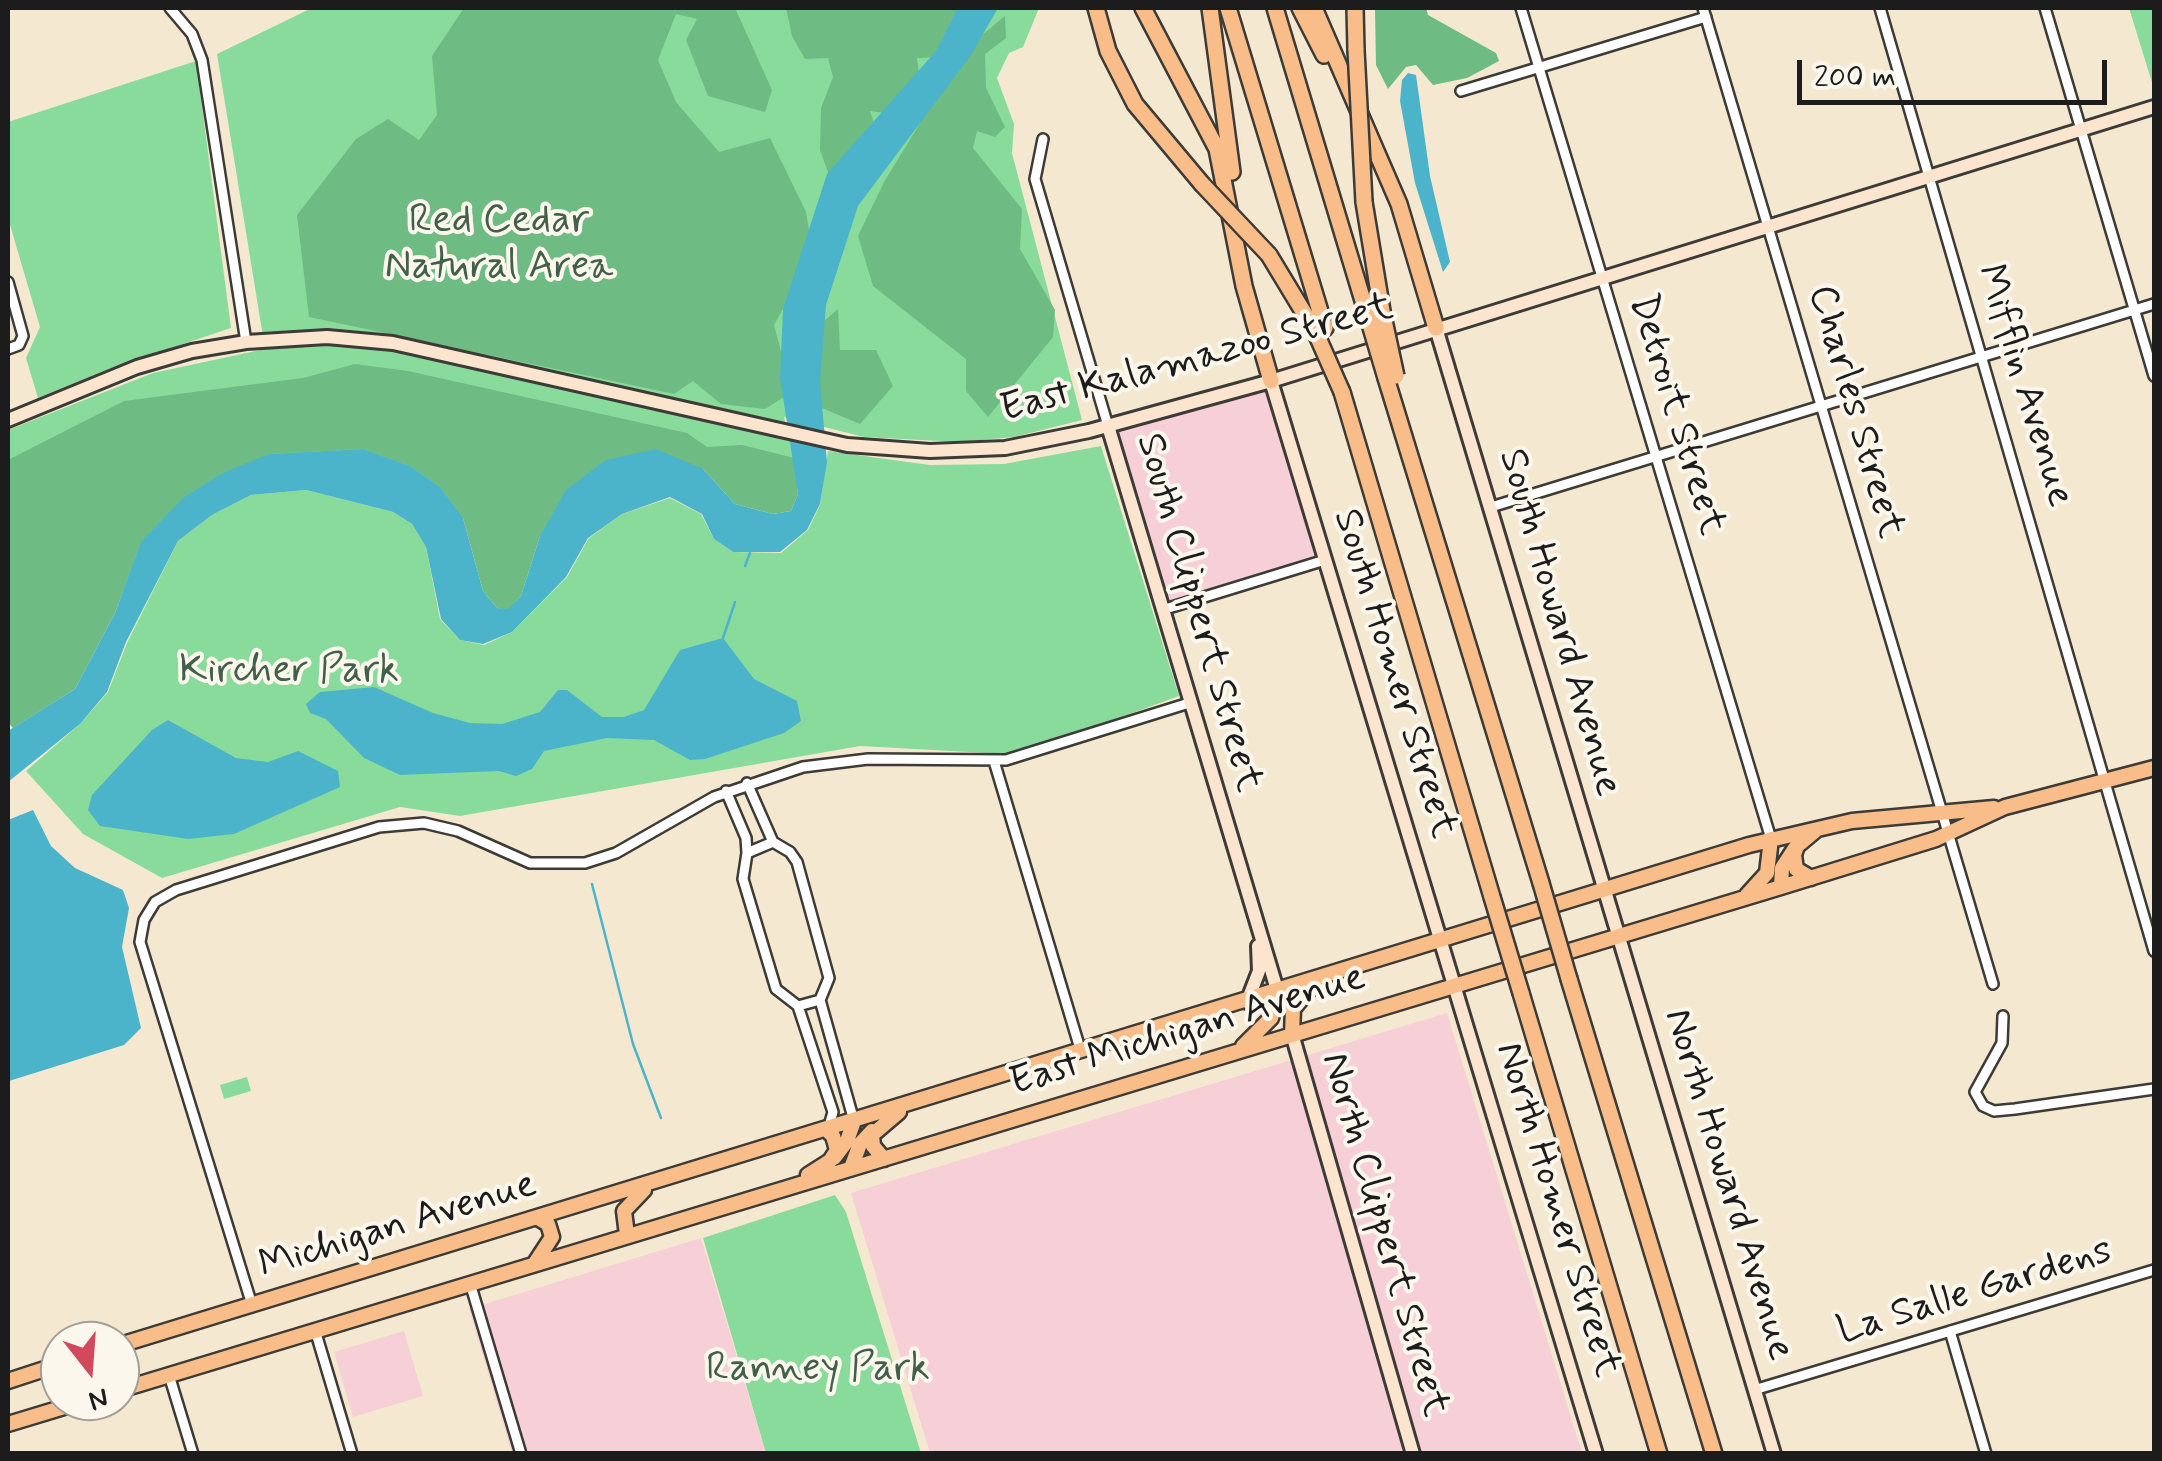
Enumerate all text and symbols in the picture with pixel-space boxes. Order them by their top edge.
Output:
scale bar [1802,40,2112,102]
text: 200 m [1814,58,1896,97]
park label: Red Cedar Natural Area [385,199,613,293]
street label: Mifflin Avenue [1963,259,2083,513]
street label: Charles Street [1795,280,1913,544]
street label: East Kalamazoo Street [996,285,1398,435]
street label: Detroit Street [1616,289,1734,541]
street label: South Clippert Street [1123,428,1271,798]
street label: South Howard Avenue [1485,444,1631,802]
street label: South Homer Street [1320,504,1466,844]
park label: Kircher Park [179,649,399,697]
street label: East Michigan Avenue [1005,955,1371,1109]
street label: North Howard Avenue [1651,1004,1803,1366]
street label: North Homer Street [1482,1037,1630,1383]
street label: North Clippert Street [1308,1048,1458,1422]
street label: Michigan Avenue [253,1162,543,1292]
street label: La Salle Gardens [1832,1228,2118,1358]
north arrow [40,1321,140,1421]
park label: Ranney Park [706,1347,930,1395]
text: N [84,1378,113,1419]

